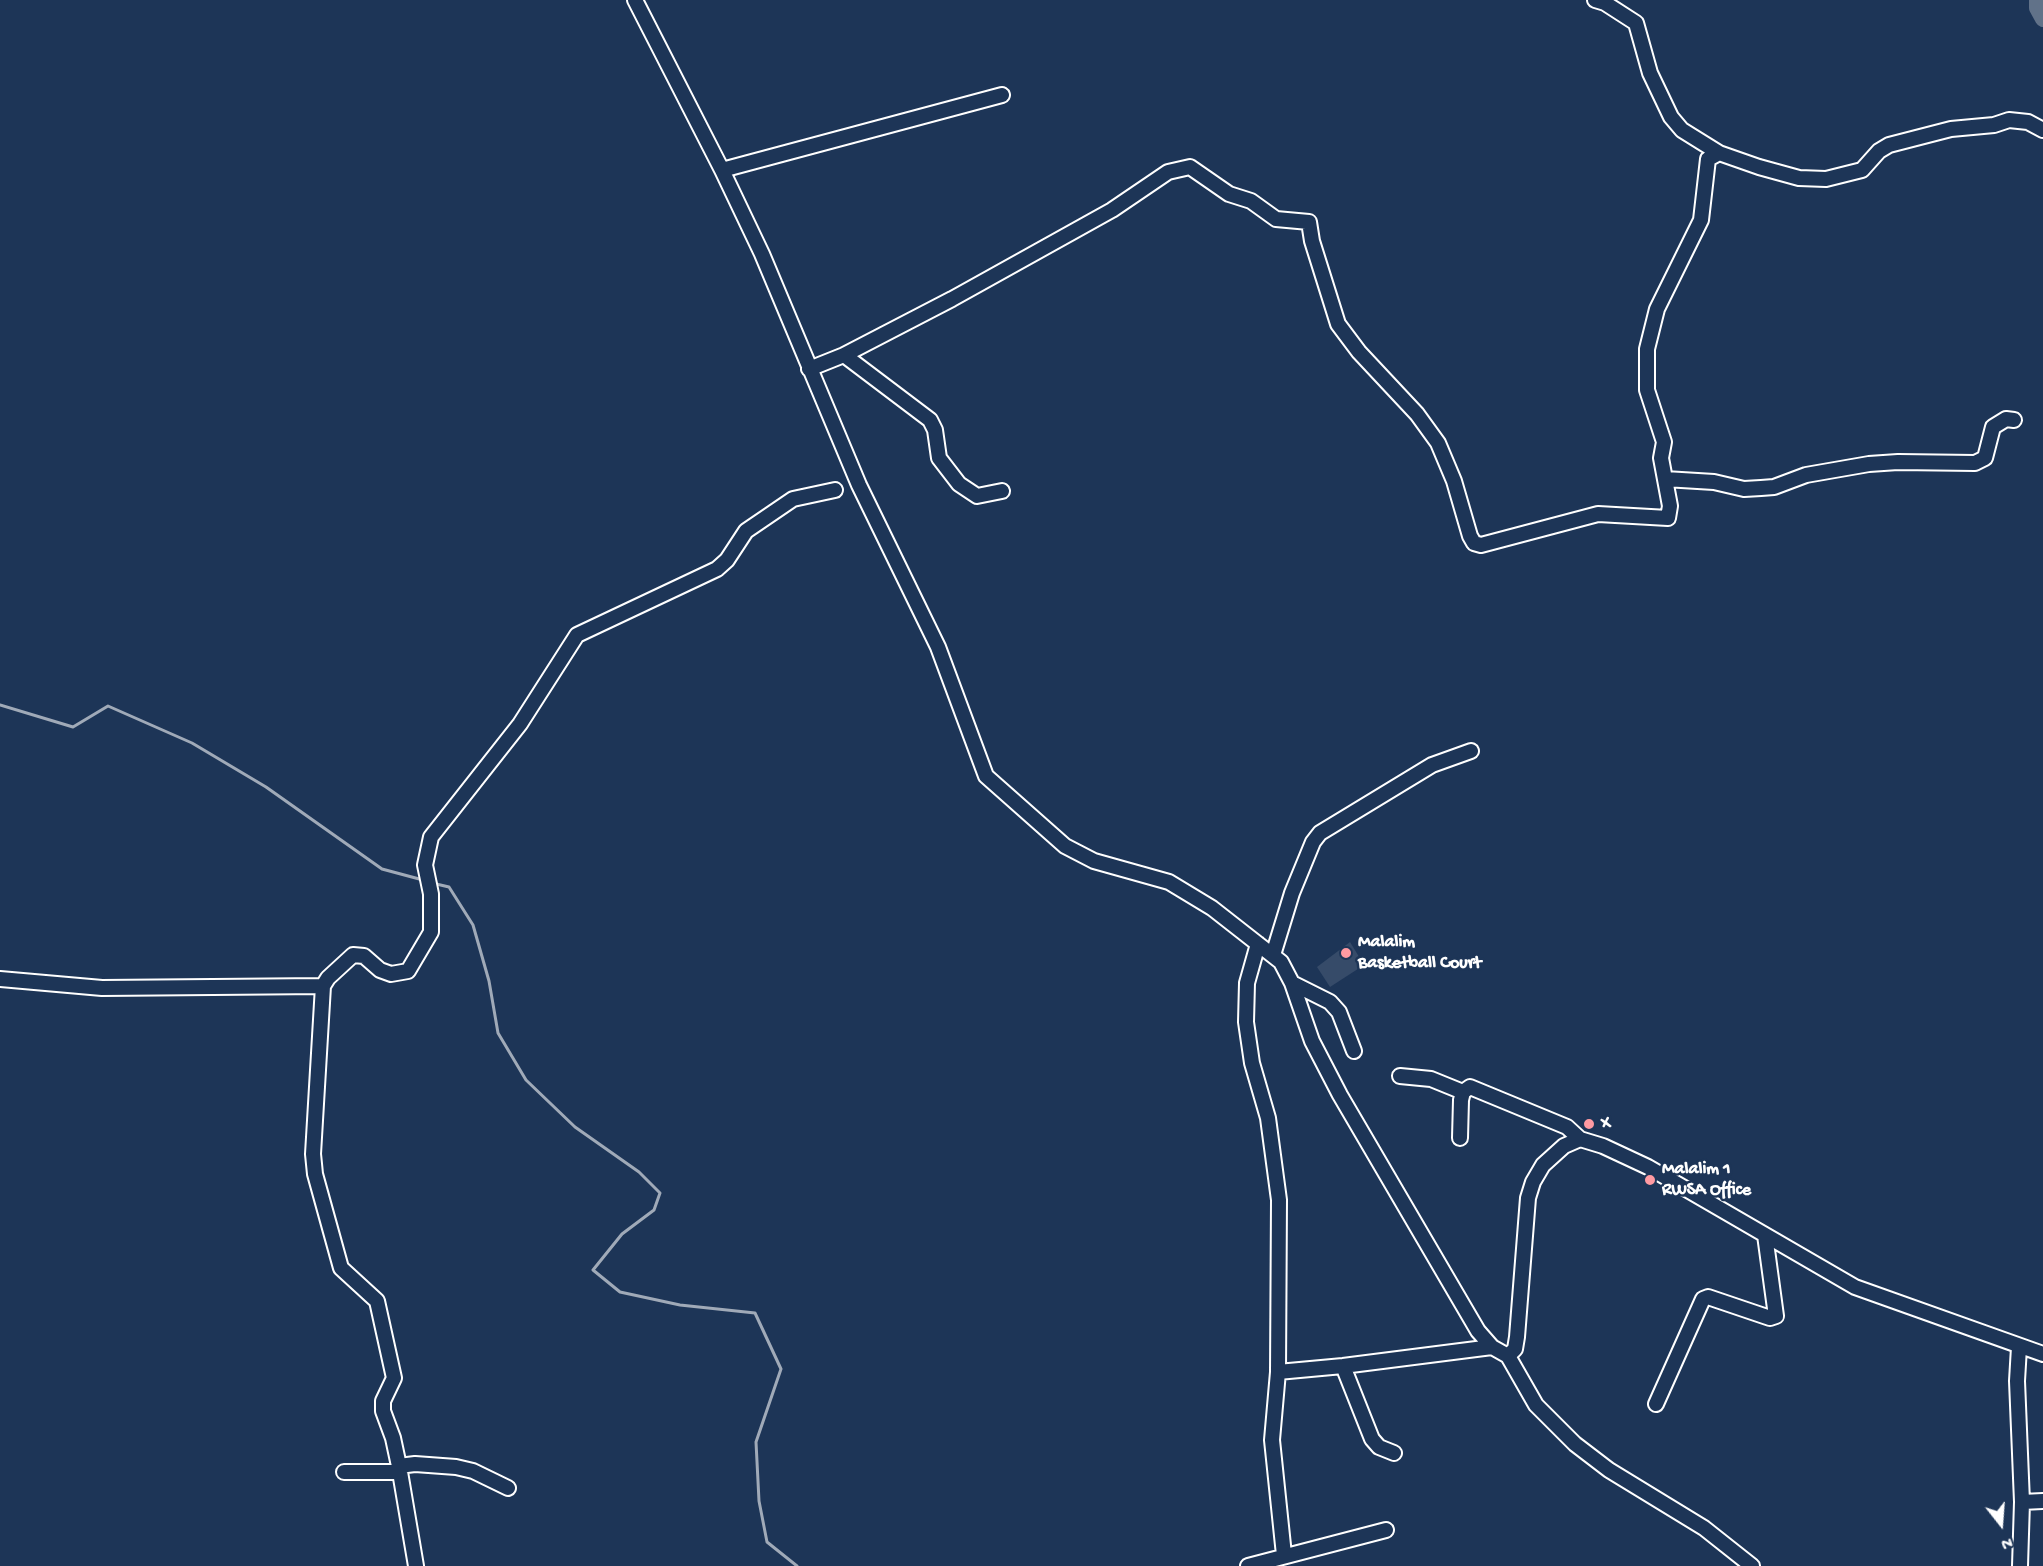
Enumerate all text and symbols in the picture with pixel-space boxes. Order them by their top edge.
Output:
place label: Malalim Basketball Court [1358,932,1481,974]
marker: Malalim Basketball Court [1339,946,1353,960]
place label: X [1601,1113,1611,1135]
marker: X [1582,1117,1596,1131]
place label: Malalim 1 RWSA Office [1662,1159,1751,1202]
marker: Malalim 1 RWSA Office [1643,1173,1657,1187]
north arrow [1971,1494,2031,1554]
text: N [1999,1531,2014,1552]

